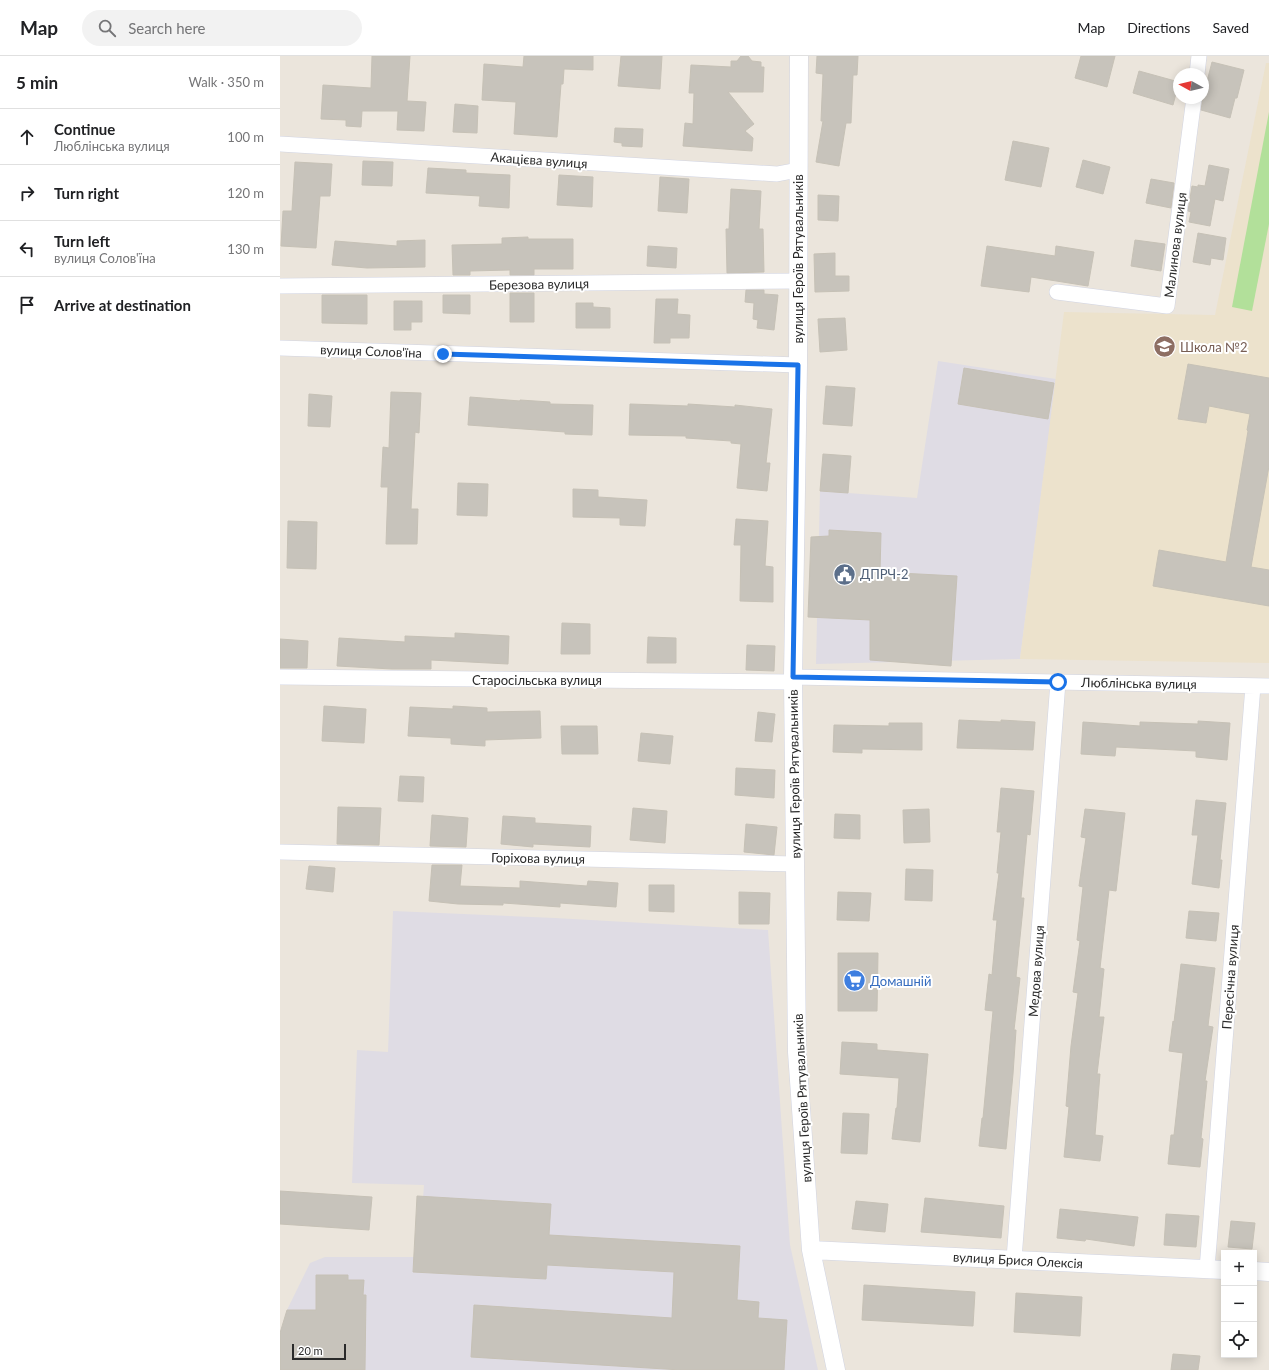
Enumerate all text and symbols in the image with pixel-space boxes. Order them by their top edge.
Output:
search box [82,10,362,46]
text: Map [20,16,58,39]
icon: search [96,17,118,39]
text: Search here [128,19,206,37]
text: Map [1078,19,1105,36]
text: Directions [1127,19,1190,36]
text: Saved [1212,19,1249,36]
north arrow [1173,68,1209,104]
text: 5 min [16,72,58,93]
text: Walk · 350 m [188,74,264,90]
text: Continue [54,120,115,138]
icon: ahead [16,126,38,148]
text: 100 m [227,129,264,145]
text: Люблінська вулиця [54,138,170,154]
street label: Акацієва вулиця [490,149,588,171]
street label: вулиця Героїв Рятувальників [790,174,806,344]
icon: right [16,182,38,204]
text: Turn right [54,184,119,202]
text: 120 m [227,185,264,201]
street label: Малинова вулиця [1161,191,1189,299]
text: Turn left [54,232,110,250]
icon: left [16,238,38,260]
text: 130 m [227,241,264,257]
text: вулиця Солов'їна [54,250,156,266]
street label: Березова вулиця [489,275,589,293]
icon: arrive [16,294,38,316]
text: Arrive at destination [54,296,191,314]
school or university icon: Школа №2 [1151,334,1177,360]
place label: Школа №2 [1180,339,1248,355]
street label: вулиця Солов'їна [320,341,422,361]
route end [434,345,452,363]
public building icon: ДПРЧ-2 [832,561,858,587]
place label: ДПРЧ-2 [860,566,909,582]
street label: Старосільська вулиця [472,672,602,688]
route start [1049,673,1067,691]
street label: Люблінська вулиця [1080,674,1197,692]
street label: вулиця Героїв Рятувальників [785,689,803,859]
street label: Горіхова вулиця [491,849,585,867]
street label: Пересічна вулиця [1218,924,1242,1030]
street label: Медова вулиця [1025,925,1047,1017]
supermarket icon: Домашній [842,968,868,994]
place label: Домашній [870,973,931,989]
street label: вулиця Героїв Рятувальників [790,1013,814,1183]
street label: вулиця Брися Олексія [953,1249,1083,1271]
map controls [1221,1250,1257,1358]
button: + [1221,1250,1257,1286]
button: − [1221,1286,1257,1322]
button: locate [1221,1322,1257,1358]
scale bar [292,1342,346,1361]
text: 20 m [298,1344,323,1357]

